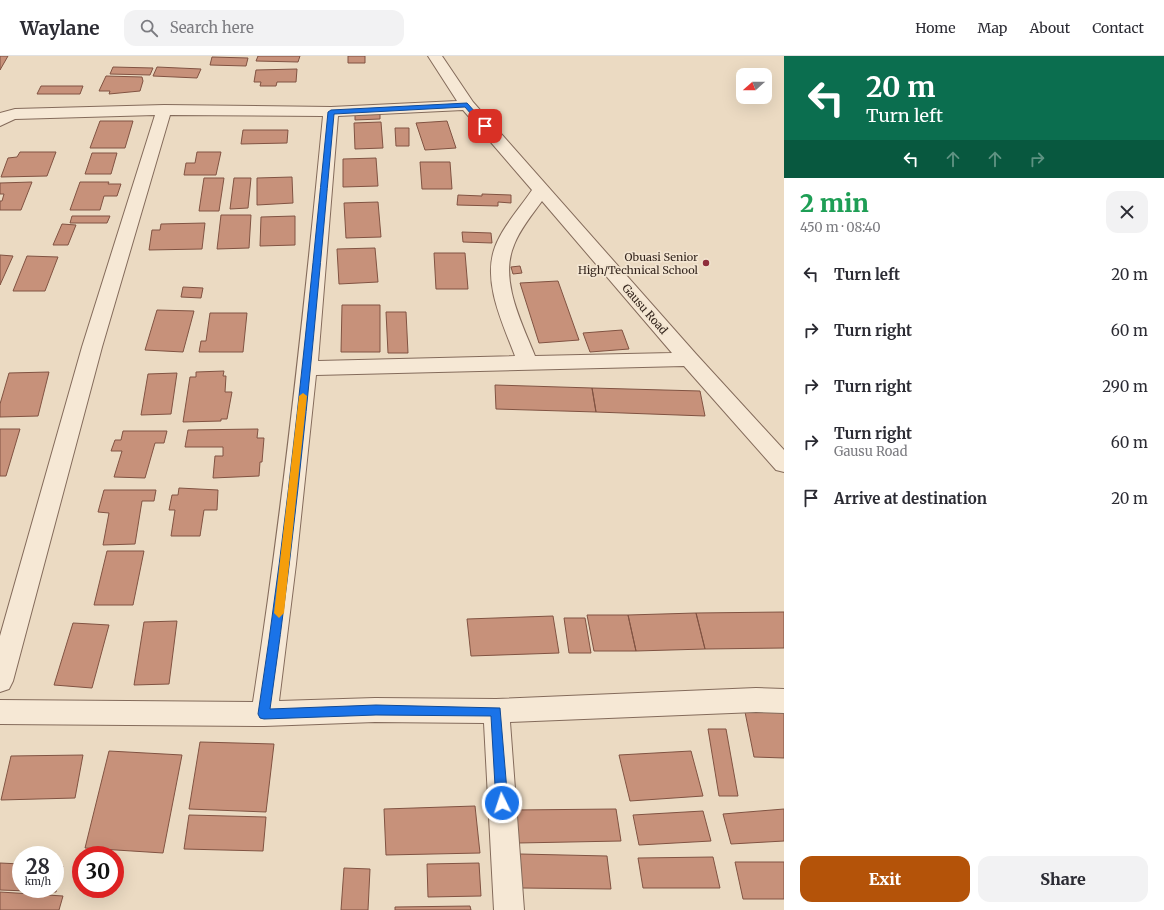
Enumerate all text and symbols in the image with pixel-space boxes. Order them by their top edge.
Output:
search box [124,10,404,46]
text: Waylane [20,16,100,40]
icon: search [138,17,160,39]
text: Search here [170,18,254,37]
text: Home [915,19,956,37]
text: Map [978,19,1007,37]
text: About [1029,19,1070,37]
text: Contact [1092,19,1144,37]
north arrow [736,68,772,104]
map controls [736,68,772,104]
text: 20 m [866,69,935,105]
icon: left [800,72,852,124]
text: Turn left [866,104,943,127]
pin [468,109,502,143]
icon: arrive [474,115,496,137]
icon: left [900,148,922,170]
icon: ahead [942,148,964,170]
icon: ahead [984,148,1006,170]
icon: right [1026,148,1048,170]
text: 2 min [800,188,869,219]
button: close [1106,191,1148,233]
text: 450 m · 08:40 [800,219,881,236]
place label: Obuasi Senior High/Technical School [578,250,699,277]
marker: Obuasi Senior High/Technical School [701,258,711,268]
icon: left [800,263,822,285]
text: Turn left [834,265,900,284]
text: 20 m [1111,265,1148,284]
street label: Gausu Road [619,281,671,337]
icon: right [800,319,822,341]
text: Turn right [834,321,912,340]
text: 60 m [1111,321,1148,340]
icon: right [800,375,822,397]
text: Turn right [834,377,912,396]
text: 290 m [1102,377,1148,396]
text: Turn right [834,424,912,443]
icon: right [800,431,822,453]
text: 60 m [1111,433,1148,452]
text: Gausu Road [834,443,907,460]
icon: arrive [800,487,822,509]
text: Arrive at destination [834,489,987,508]
text: 20 m [1111,489,1148,508]
position arrow [481,782,523,824]
speed limit sign: 30 [72,846,124,898]
text: 28 [26,854,50,879]
button: Exit [800,856,970,902]
button: Share [978,856,1148,902]
text: km/h [25,875,51,888]

